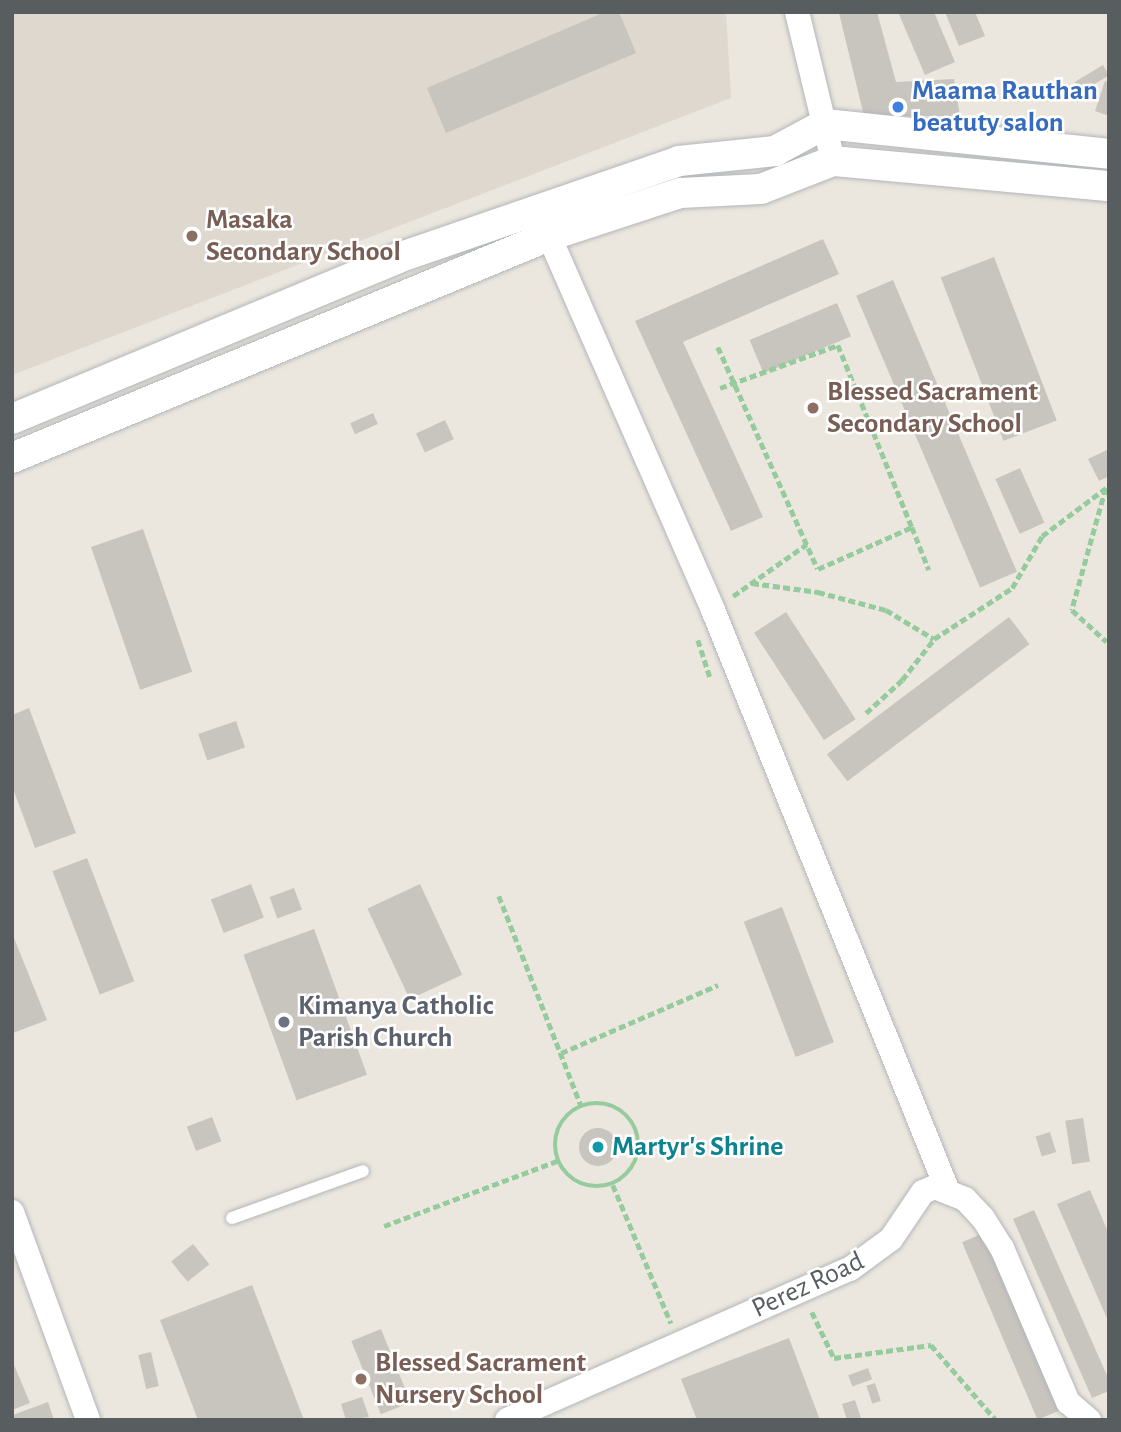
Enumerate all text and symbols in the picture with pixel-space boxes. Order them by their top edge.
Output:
place label: Maama Rauthan beatuty salon [912,74,1098,140]
marker: Maama Rauthan beatuty salon [890,99,906,115]
place label: Masaka Secondary School [206,203,401,269]
marker: Masaka Secondary School [184,228,200,244]
place label: Blessed Sacrament Secondary School [827,375,1038,441]
marker: Blessed Sacrament Secondary School [805,400,821,416]
place label: Kimanya Catholic Parish Church [298,989,493,1055]
marker: Kimanya Catholic Parish Church [276,1014,292,1030]
place label: Martyr's Shrine [612,1130,784,1164]
marker: Martyr's Shrine [590,1139,606,1155]
street label: Perez Road [746,1244,870,1326]
place label: Blessed Sacrament Nursery School [375,1346,586,1412]
marker: Blessed Sacrament Nursery School [353,1371,369,1387]

